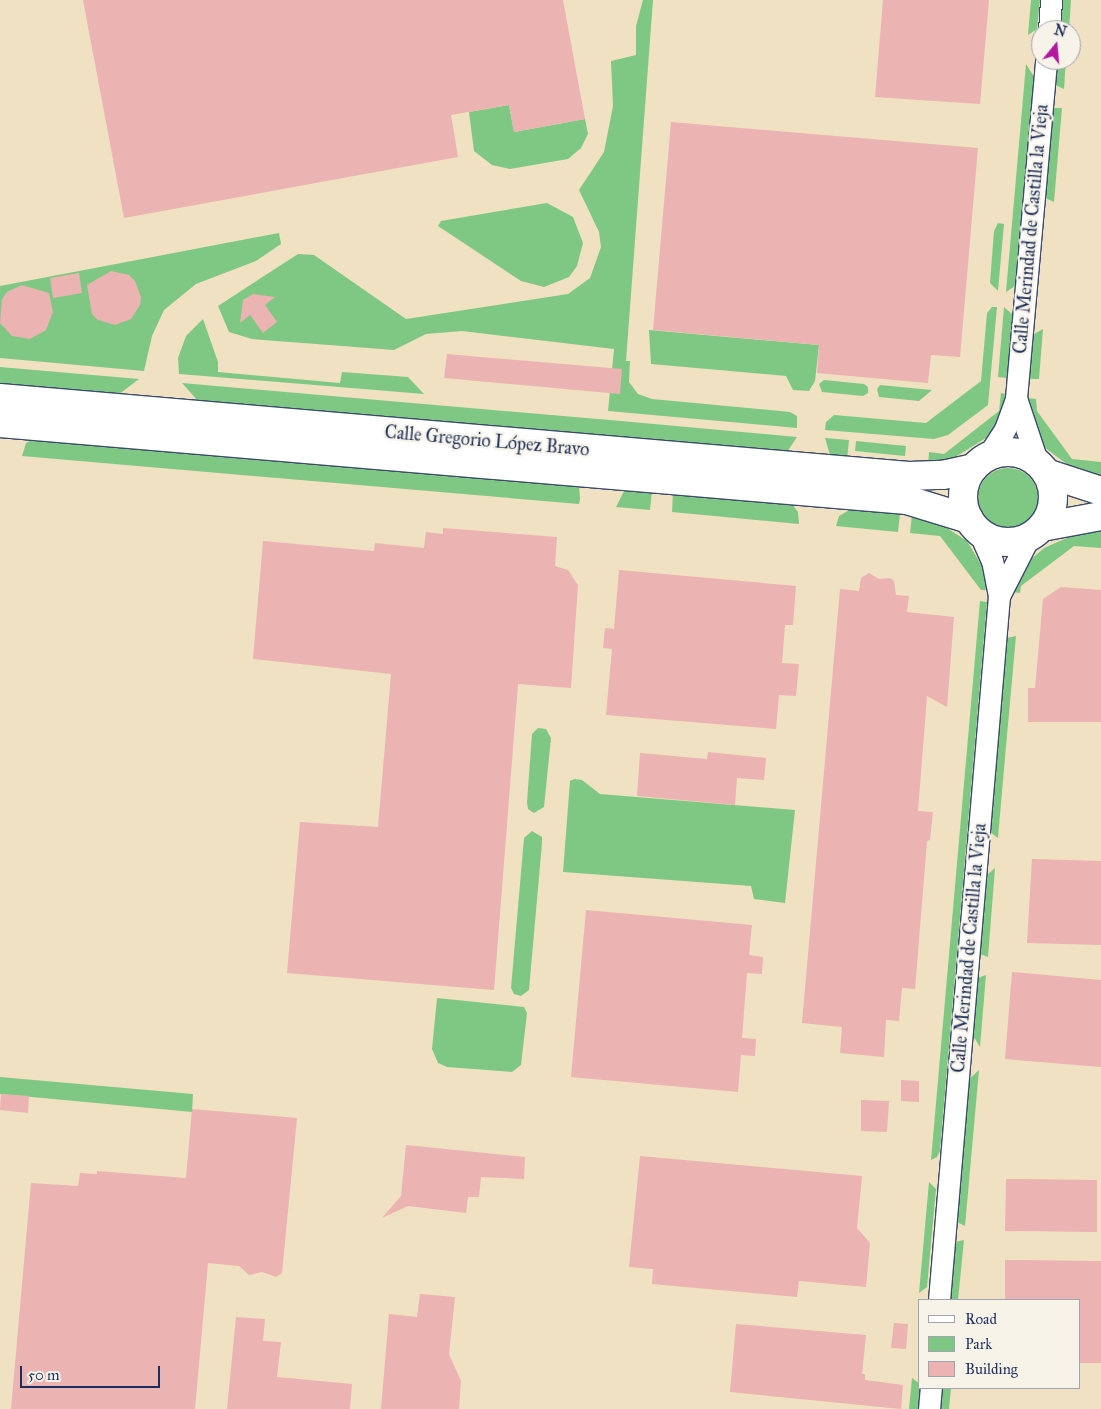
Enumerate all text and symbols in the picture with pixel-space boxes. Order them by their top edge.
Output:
north arrow [1031,20,1081,70]
text: N [1052,21,1068,41]
street label: Calle Merindad de Castilla la Vieja [1009,103,1053,355]
street label: Calle Gregorio López Bravo [384,421,590,461]
street label: Calle Merindad de Castilla la Vieja [947,822,991,1074]
legend [918,1299,1081,1389]
text: Road [965,1310,997,1328]
text: Park [965,1335,992,1353]
scale bar [22,1356,162,1388]
text: Building [965,1360,1018,1378]
text: 50 m [28,1366,60,1384]

